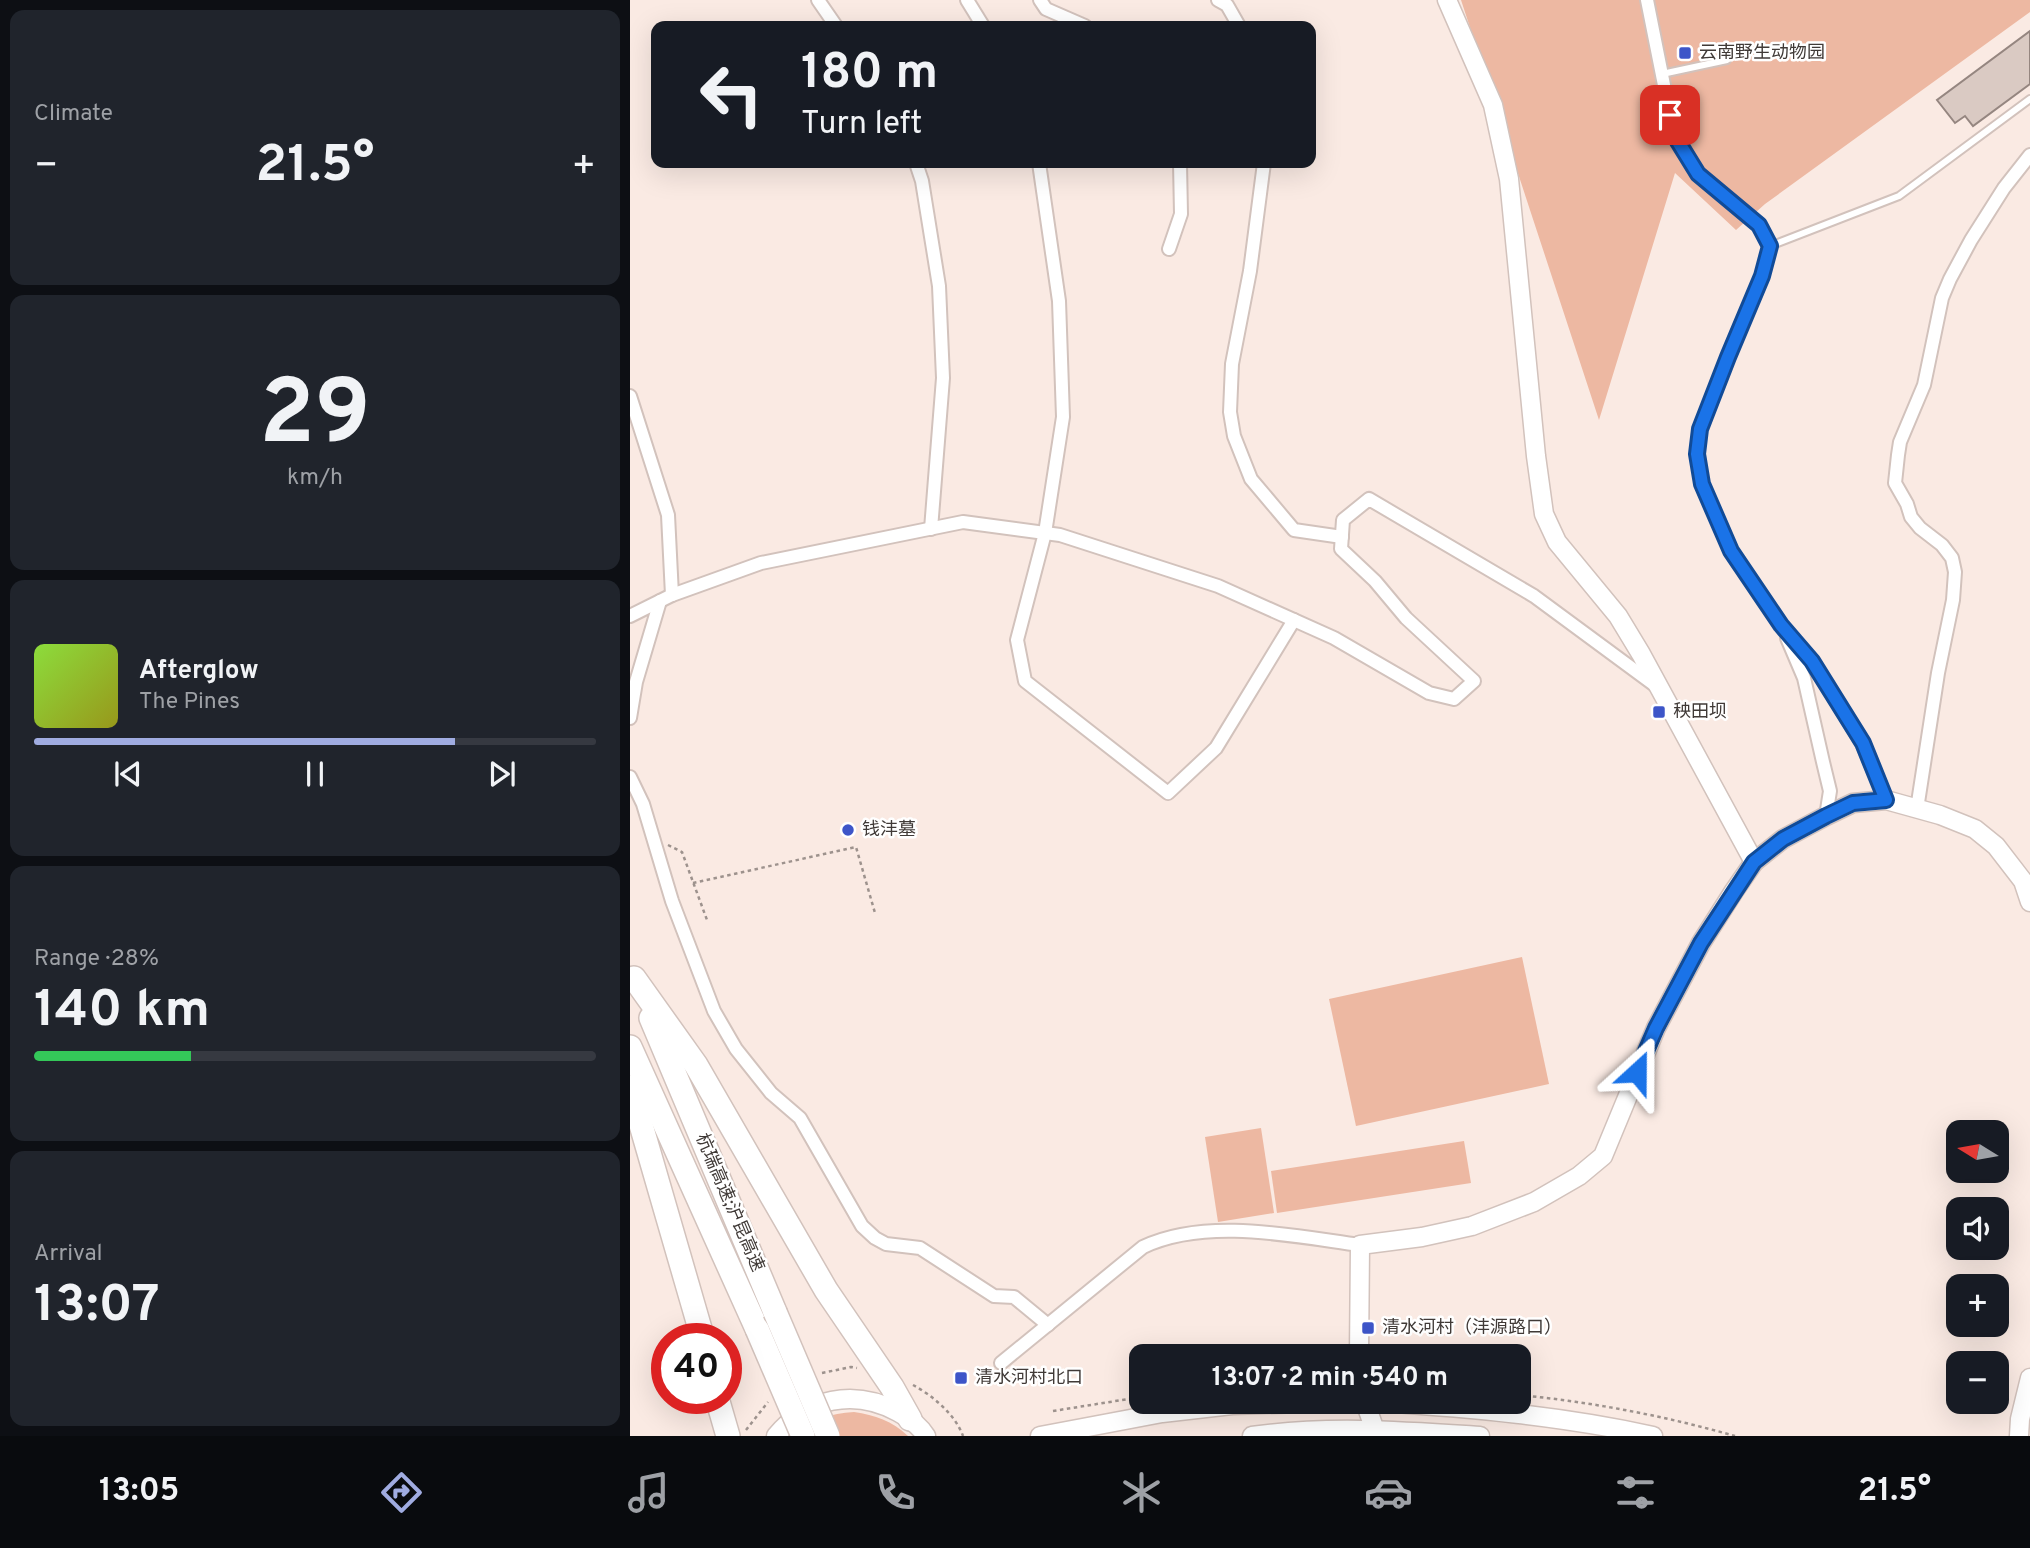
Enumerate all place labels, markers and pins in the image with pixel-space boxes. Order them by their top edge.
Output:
place label: 云南野生动物园 [1699,42,1825,65]
marker: 云南野生动物园 [1677,45,1693,61]
pin [1640,85,1700,145]
place label: 秧田坝 [1673,701,1727,724]
marker: 秧田坝 [1651,704,1667,720]
place label: 钱沣墓 [862,819,916,842]
marker: 钱沣墓 [840,822,856,838]
place label: 清水河村（沣源路口） [1382,1317,1562,1340]
marker: 清水河村（沣源路口） [1360,1320,1376,1336]
place label: 清水河村北口 [975,1367,1083,1390]
marker: 清水河村北口 [953,1370,969,1386]

